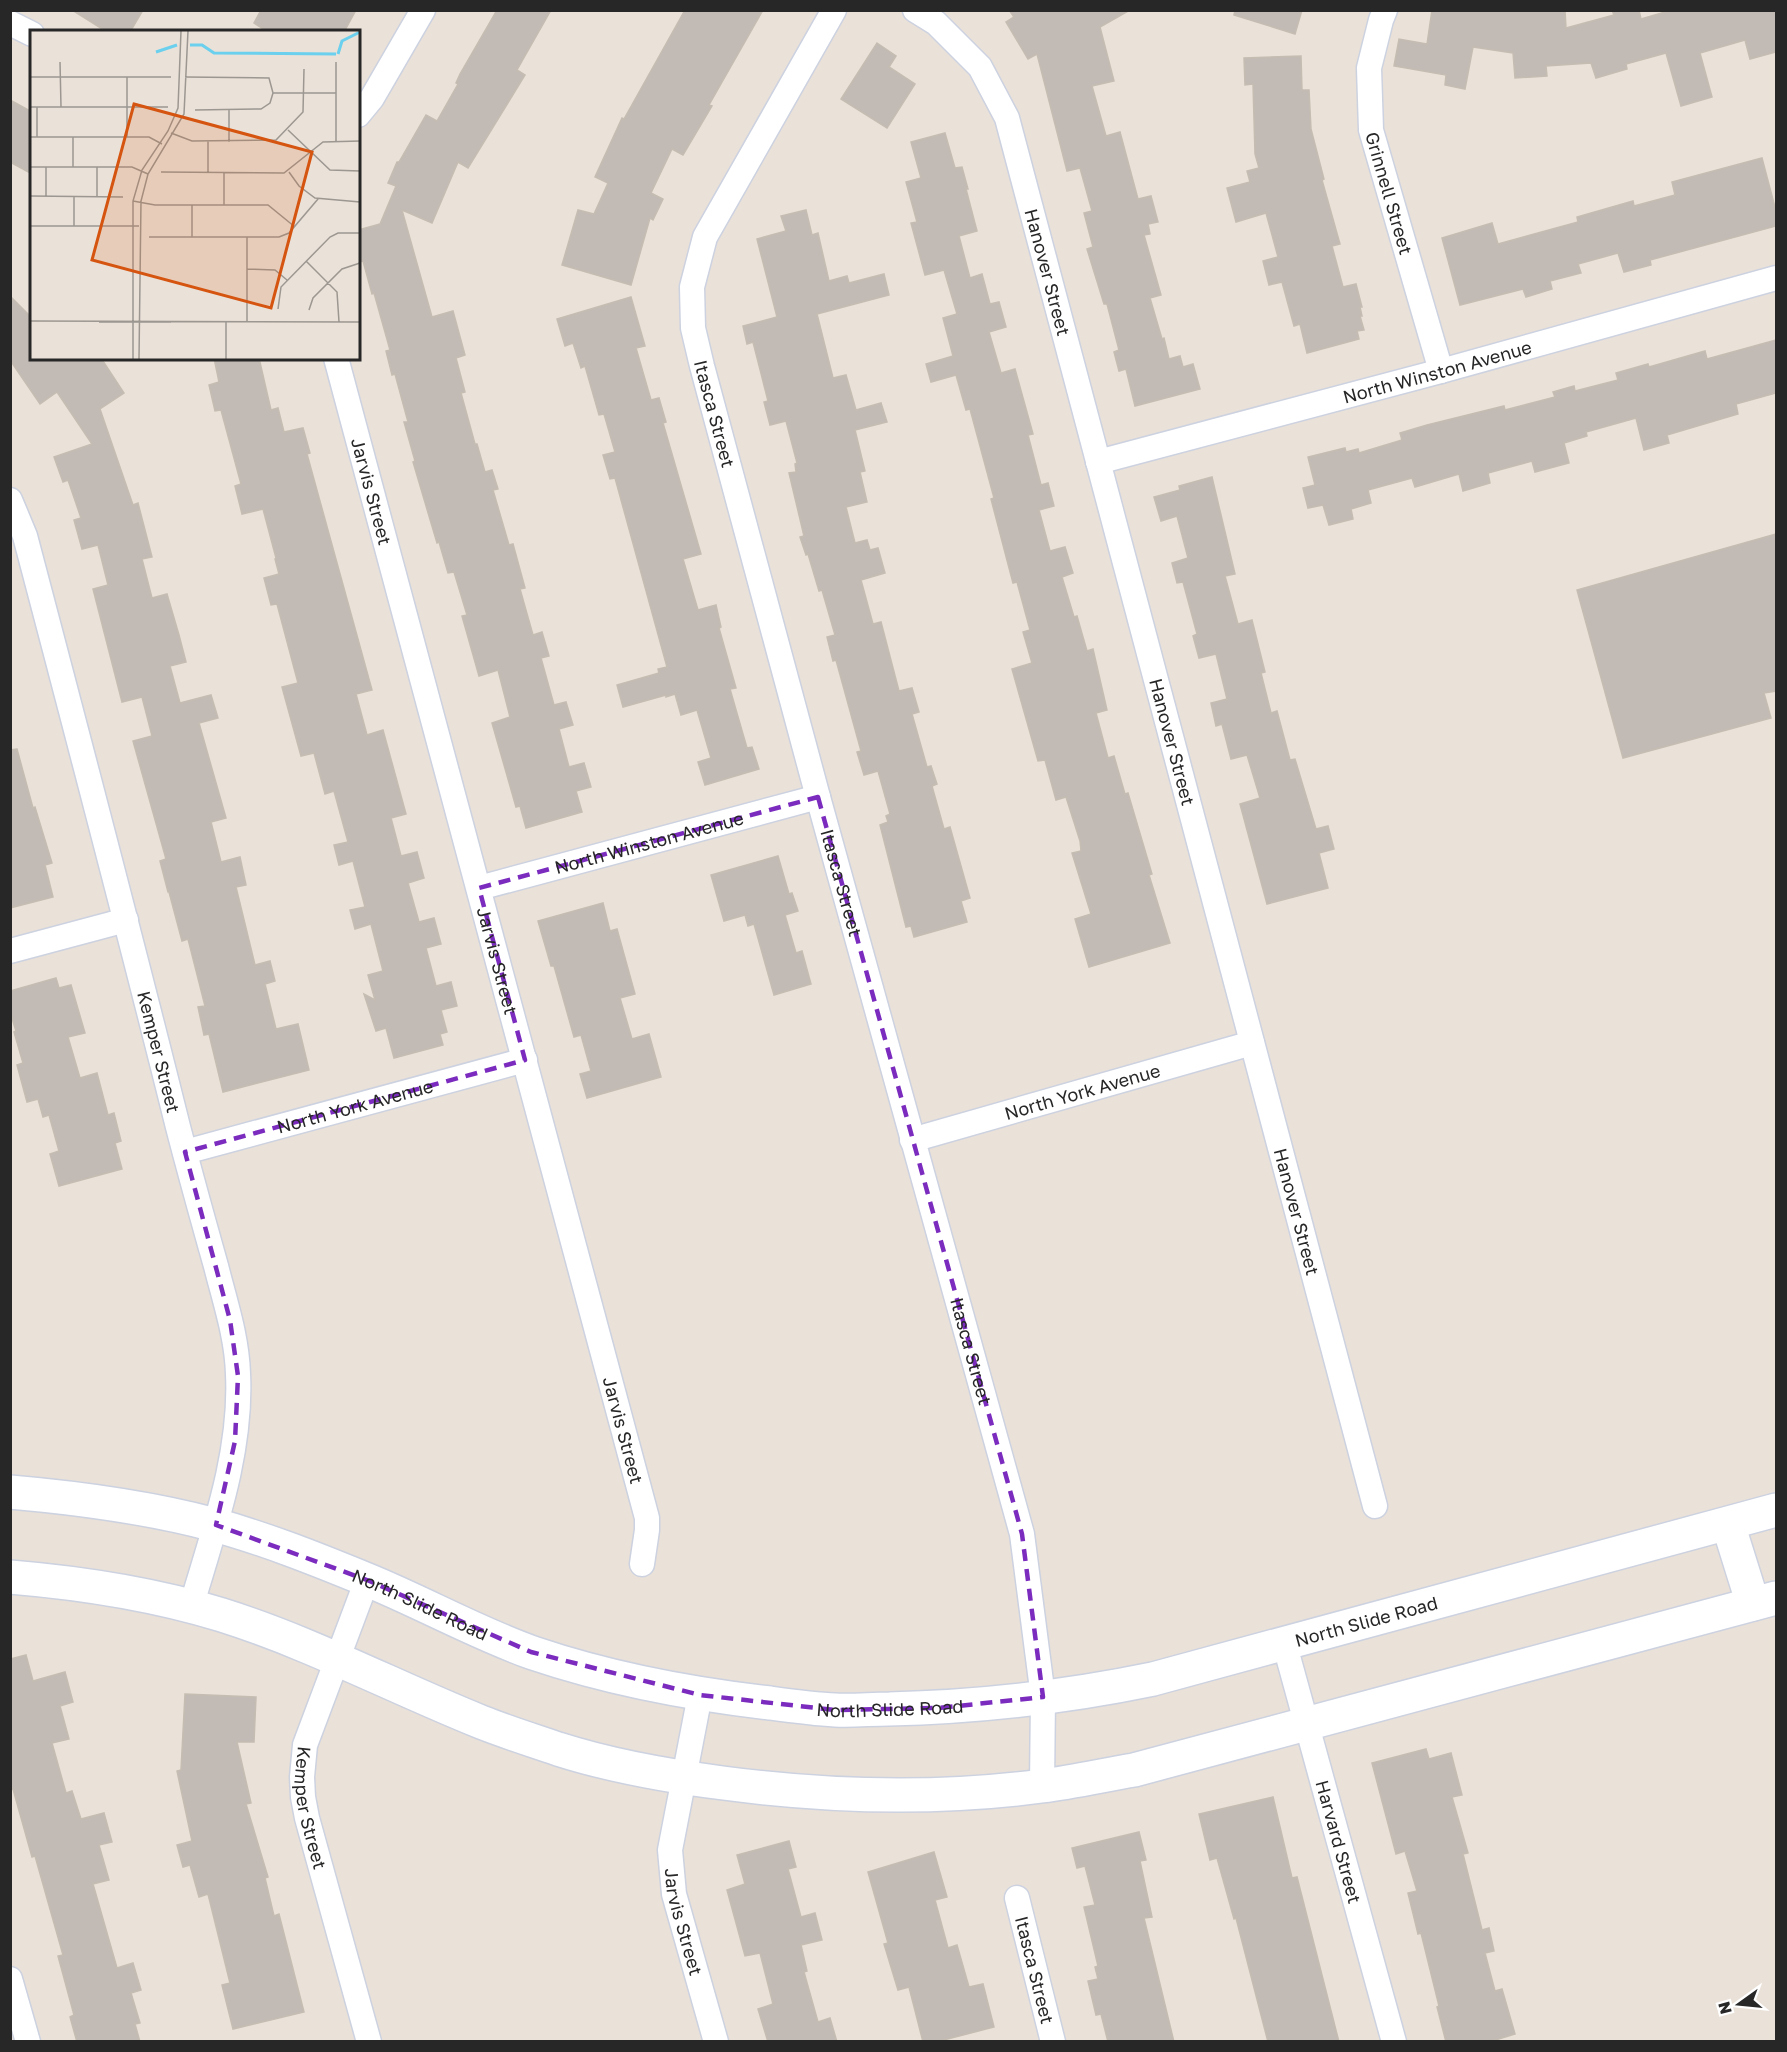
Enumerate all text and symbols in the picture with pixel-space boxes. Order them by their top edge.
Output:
inset map [30,30,360,360]
street label: Grinnell Street [1361,129,1418,257]
street label: Hanover Street [1020,206,1075,338]
street label: North Winston Avenue [1340,335,1534,408]
street label: Itasca Street [690,358,740,470]
street label: Jarvis Street [347,435,397,547]
street label: Hanover Street [1145,676,1200,808]
street label: North Winston Avenue [552,807,746,878]
street label: Itasca Street [816,826,867,939]
street label: Jarvis Street [473,905,522,1017]
street label: Kemper Street [133,989,185,1115]
street label: North York Avenue [1002,1059,1163,1124]
street label: North York Avenue [274,1074,435,1138]
street label: Hanover Street [1270,1146,1324,1277]
street label: Itasca Street [946,1295,997,1407]
street label: Jarvis Street [599,1374,648,1486]
street label: North Slide Road [349,1564,491,1645]
street label: North Slide Road [1292,1591,1440,1651]
street label: North Slide Road [816,1694,964,1721]
street label: Kemper Street [290,1745,332,1872]
street label: Harvard Street [1311,1777,1366,1906]
street label: Jarvis Street [661,1867,708,1978]
street label: Itasca Street [1011,1914,1059,2026]
north arrow [1709,1974,1769,2034]
text: N [1713,1999,1736,2016]

